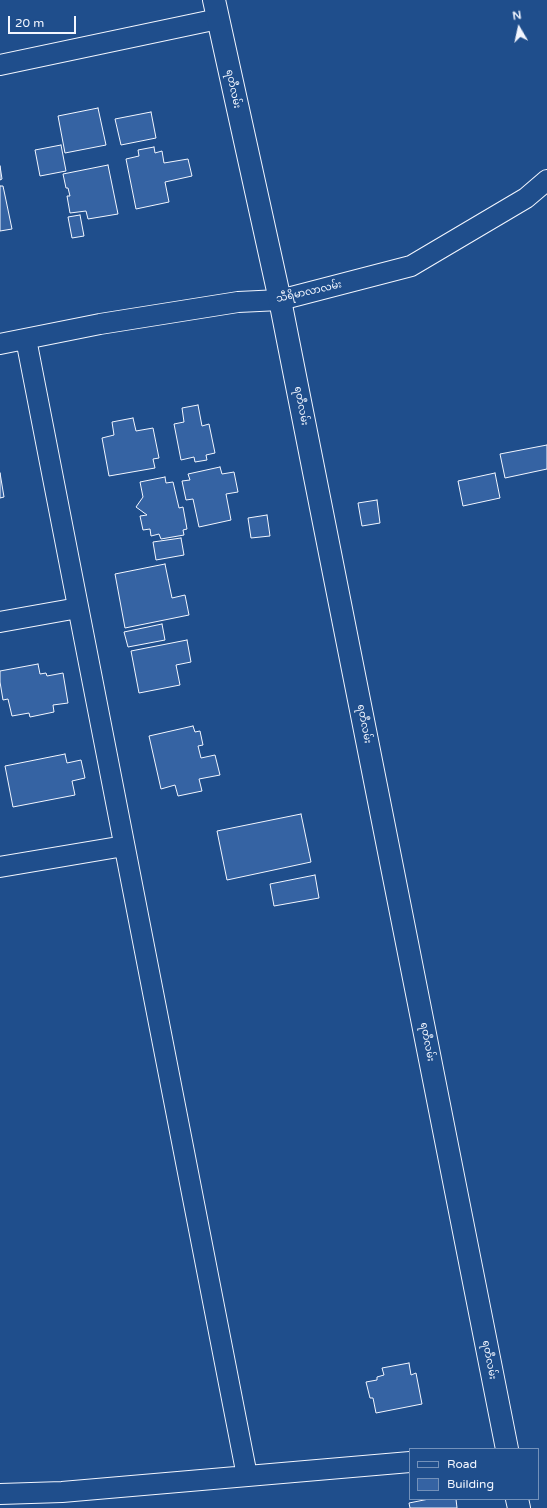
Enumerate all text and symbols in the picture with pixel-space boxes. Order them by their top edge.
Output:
scale bar [10,8,78,34]
north arrow [499,8,539,48]
text: N [512,9,522,23]
text: 20 m [15,16,44,30]
street label: ရတီလမ်း [223,68,243,110]
street label: သီရိမာလာလမ်း [275,279,343,305]
street label: ရတီလမ်း [291,385,311,427]
street label: ရတီလမ်း [354,703,374,745]
street label: ရတီလမ်း [417,1021,437,1063]
street label: ရတီလမ်း [479,1339,499,1381]
legend [409,1448,539,1500]
text: Road [447,1457,477,1471]
text: Building [447,1477,494,1491]

